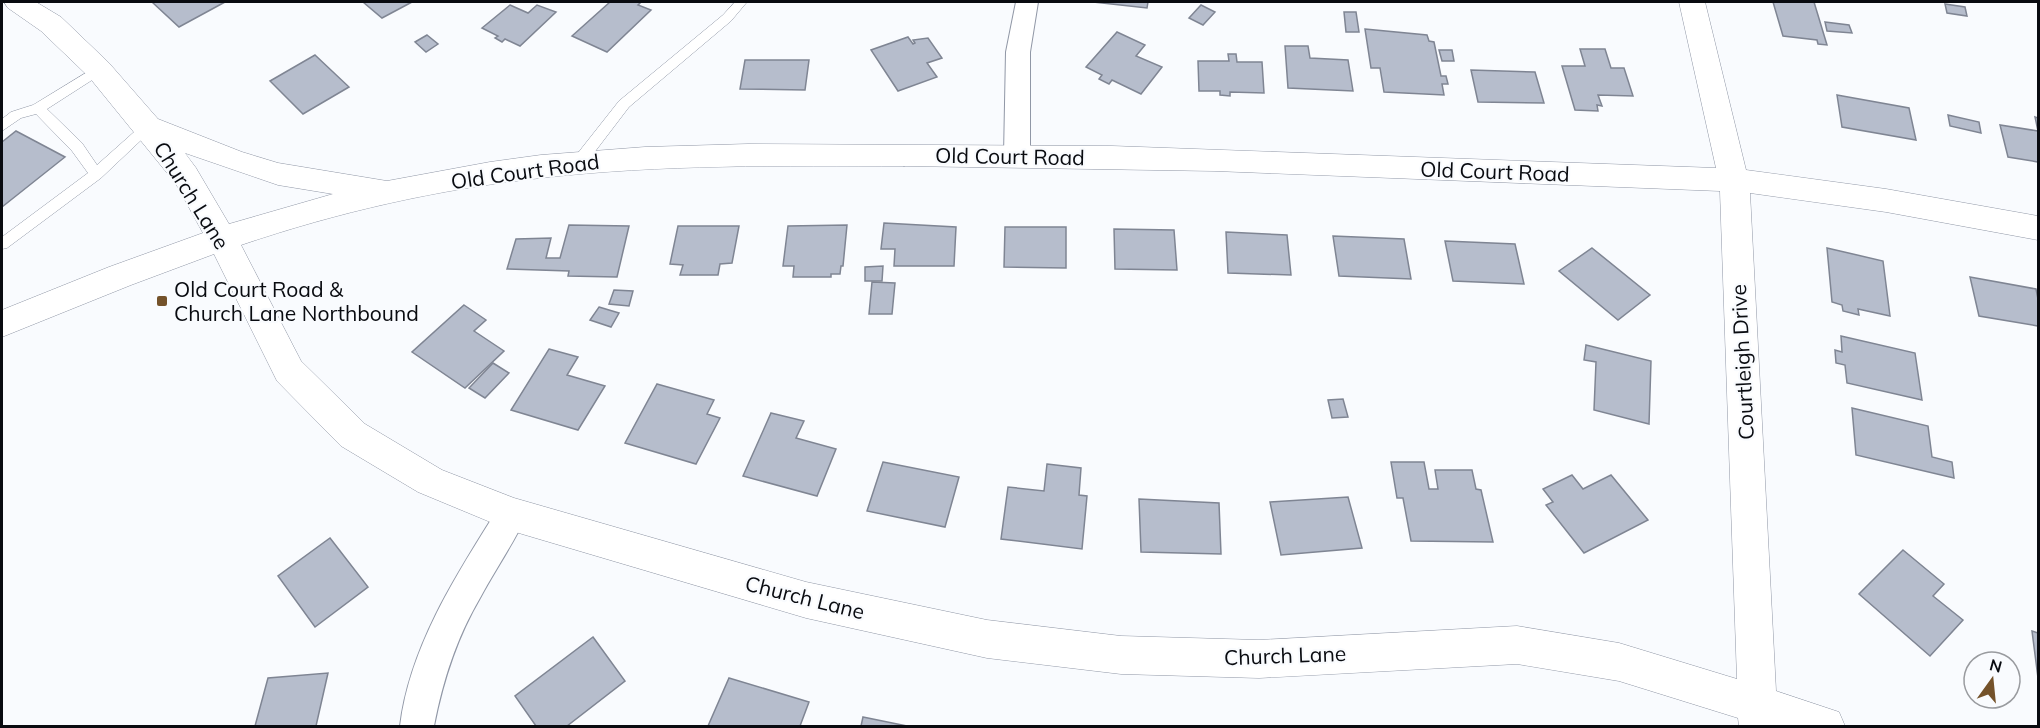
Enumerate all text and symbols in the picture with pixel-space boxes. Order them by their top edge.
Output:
street label: Church Lane [149,136,235,254]
street label: Old Court Road [935,142,1085,170]
street label: Old Court Road [449,148,601,194]
street label: Old Court Road [1420,155,1570,187]
place label: Old Court Road & Church Lane Northbound [174,276,419,326]
street label: Courtleigh Drive [1725,283,1759,441]
marker: Old Court Road & Church Lane Northbound [155,294,169,308]
street label: Church Lane [743,570,867,624]
street label: Church Lane [1223,640,1347,670]
north arrow [1962,650,2022,710]
text: N [1987,654,2004,677]

